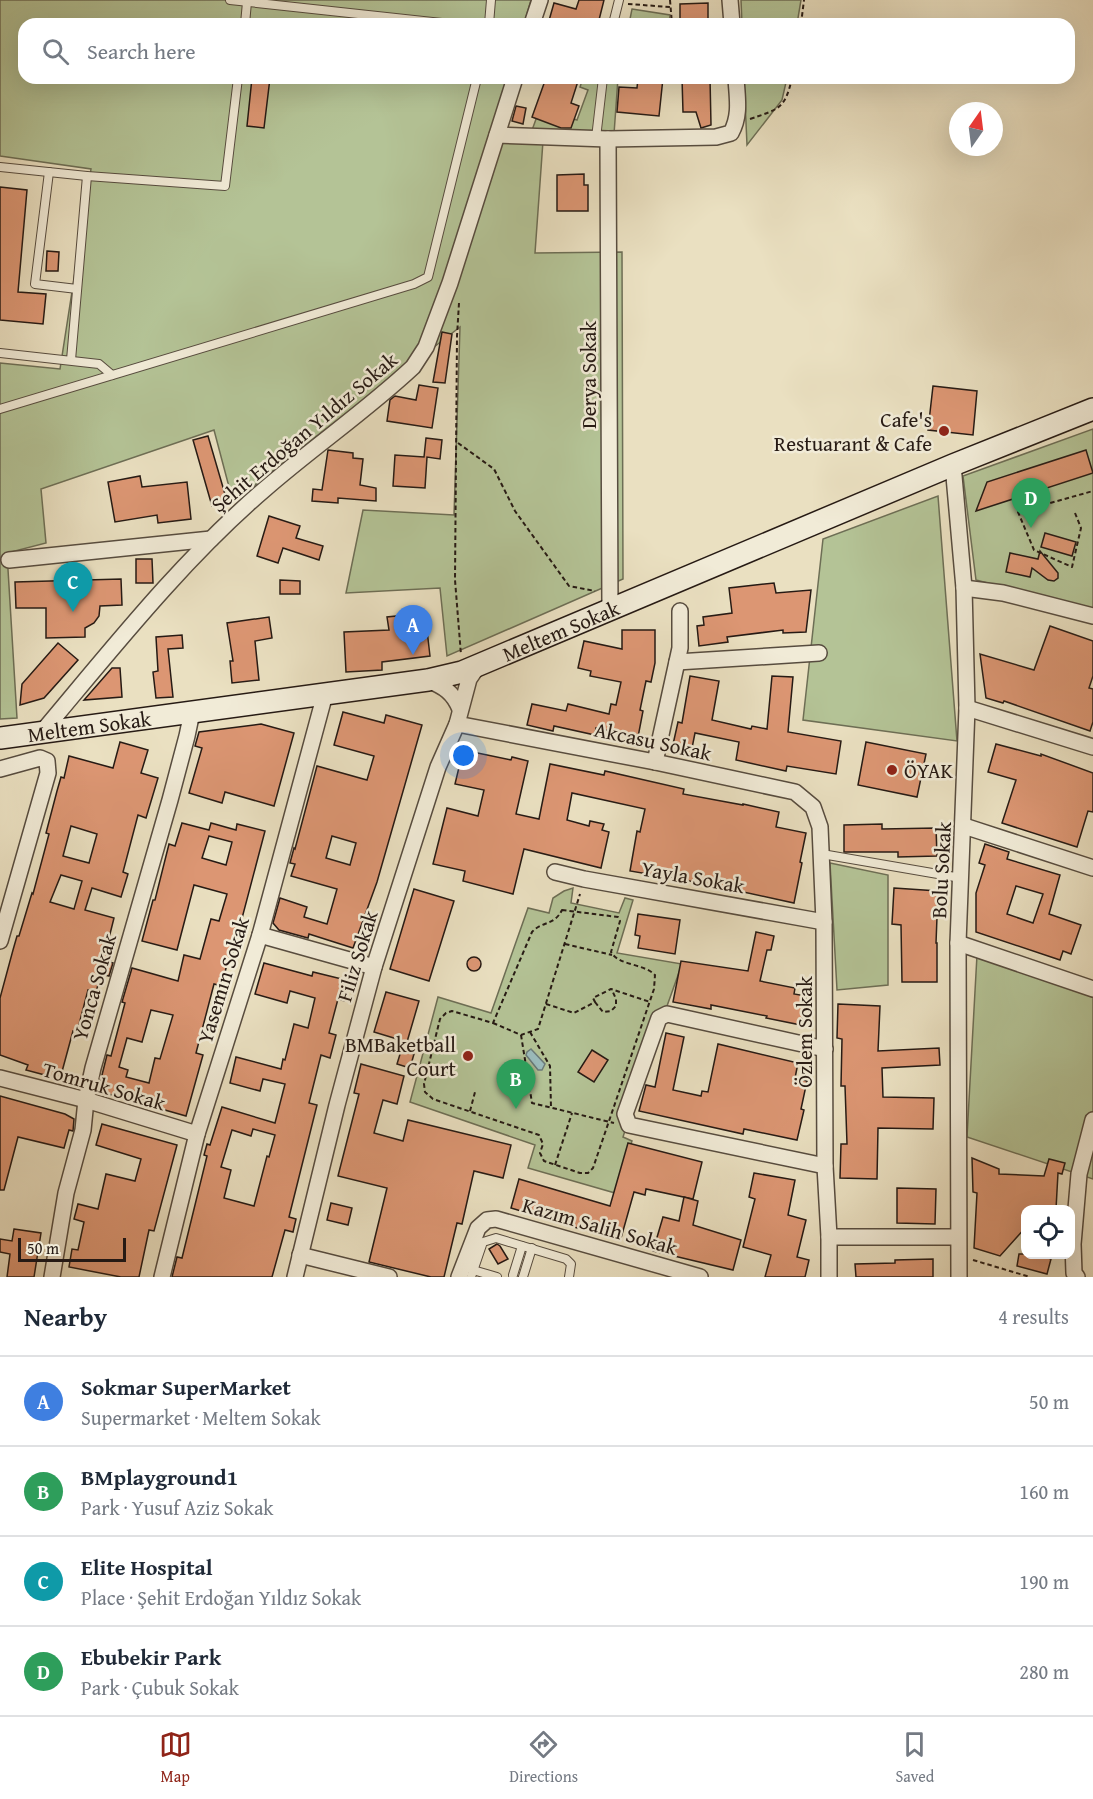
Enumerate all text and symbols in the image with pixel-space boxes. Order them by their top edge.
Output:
search box [18,18,1075,84]
icon: search [39,35,72,68]
text: Search here [87,35,196,67]
north arrow [949,102,1003,156]
street label: Derya Sokak [573,321,604,429]
street label: Şehit Erdoğan Yıldız Sokak [204,344,404,519]
place label: Cafe's Restuarant & Cafe [774,404,932,459]
marker: Cafe's Restuarant & Cafe [937,424,951,438]
pin: D [1012,478,1050,528]
pin: C [54,562,92,612]
street label: Meltem Sokak [497,592,624,669]
pin: A [394,606,432,655]
street label: Meltem Sokak [26,702,153,750]
street label: Akcasu Sokak [591,713,715,769]
your location [449,741,478,770]
place label: ÖYAK [904,755,953,786]
marker: ÖYAK [885,763,899,777]
street label: Bolu Sokak [923,821,959,919]
street label: Yayla Sokak [639,853,747,901]
street label: Filiz Sokak [328,906,386,1005]
street label: Yasemın Sokak [189,912,257,1047]
street label: Yonca Sokak [64,930,124,1044]
street label: Özlem Sokak [789,976,820,1088]
place label: BMBaketball Court [345,1029,457,1084]
marker: BMBaketball Court [461,1049,475,1063]
street label: Tomruk Sokak [39,1054,169,1118]
pin: B [496,1060,536,1109]
street label: Kazım Salih Sokak [519,1189,681,1263]
map controls [1021,1205,1075,1259]
button: locate [1021,1205,1075,1259]
scale bar [18,1235,126,1262]
text: 50 m [27,1236,59,1260]
text: Nearby [24,1297,107,1336]
text: 4 results [998,1302,1069,1331]
text: Sokmar SuperMarket [81,1371,291,1403]
text: A [37,1387,50,1416]
text: 50 m [1029,1387,1069,1416]
text: Supermarket · Meltem Sokak [81,1403,321,1432]
text: BMplayground1 [81,1461,238,1493]
text: B [37,1477,50,1506]
text: 160 m [1019,1477,1069,1506]
text: Park · Yusuf Aziz Sokak [81,1493,274,1522]
text: Elite Hospital [81,1551,213,1583]
text: C [38,1567,49,1596]
text: 190 m [1019,1567,1069,1596]
text: Place · Şehit Erdoğan Yıldız Sokak [81,1583,361,1612]
text: Ebubekir Park [81,1641,221,1673]
text: D [37,1657,50,1686]
text: 280 m [1019,1657,1069,1686]
text: Park · Çubuk Sokak [81,1673,239,1702]
tab: Map [159,1728,192,1788]
tab: Directions [509,1728,578,1788]
tab: Saved [895,1728,934,1788]

